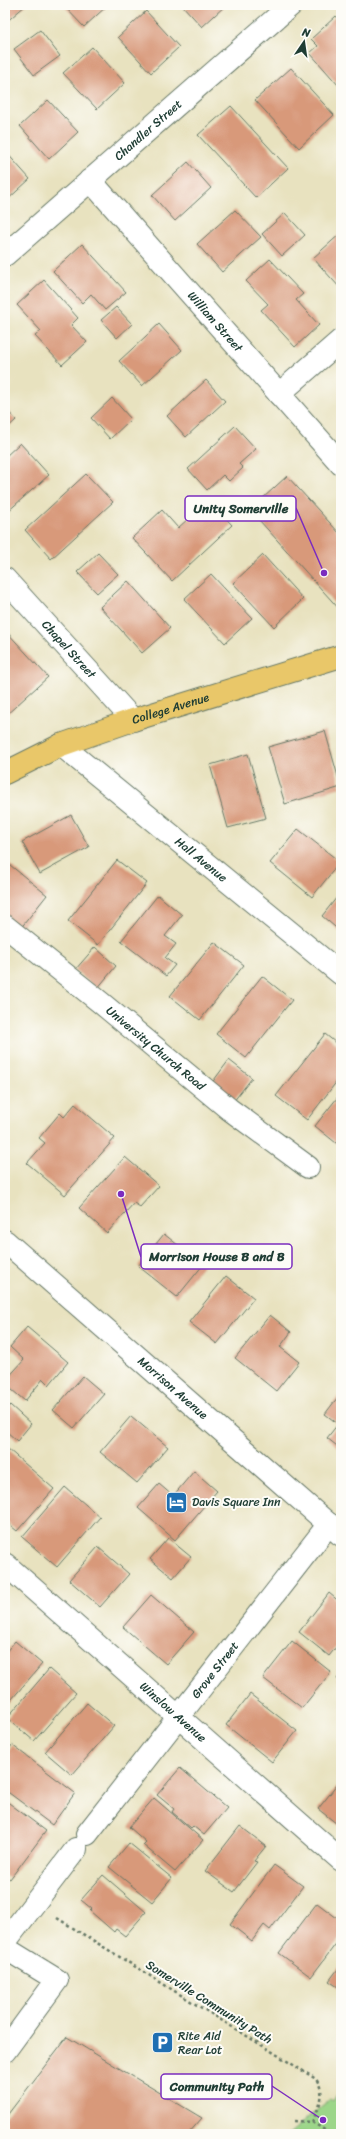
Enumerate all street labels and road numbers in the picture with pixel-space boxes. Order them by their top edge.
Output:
street label: Chandler Street [109,94,187,166]
street label: William Street [182,286,249,358]
street label: Chapel Street [36,615,102,685]
street label: College Avenue [129,686,212,731]
street label: Hall Avenue [170,831,233,888]
street label: University Church Road [101,1000,211,1097]
street label: Morrison Avenue [132,1351,213,1425]
street label: Grove Street [185,1636,245,1704]
street label: Winslow Avenue [134,1676,212,1748]
street label: Somerville Community Path [141,1954,277,2050]

